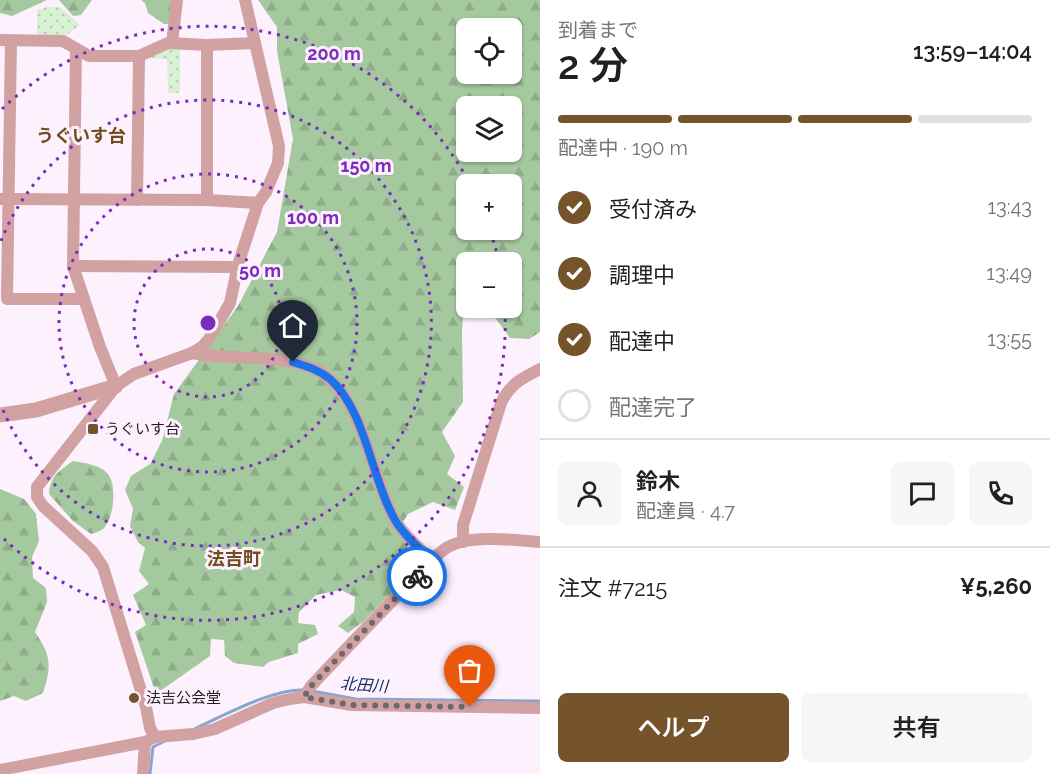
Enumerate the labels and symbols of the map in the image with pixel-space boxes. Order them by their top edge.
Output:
text: 200 m [307,43,361,64]
district label: うぐいす台 [36,125,126,146]
text: 150 m [341,155,392,176]
text: 100 m [287,207,339,228]
text: 50 m [239,260,281,281]
pin [267,300,318,362]
centre of rings [198,313,218,333]
place label: うぐいす台 [105,420,180,438]
marker: うぐいす台 [86,422,100,436]
courier [387,546,447,606]
district label: 法吉町 [207,548,261,569]
pin [444,645,495,707]
water label: 北田川 [339,674,391,696]
place label: 法吉公会堂 [146,689,221,707]
marker: 法吉公会堂 [127,691,141,705]

